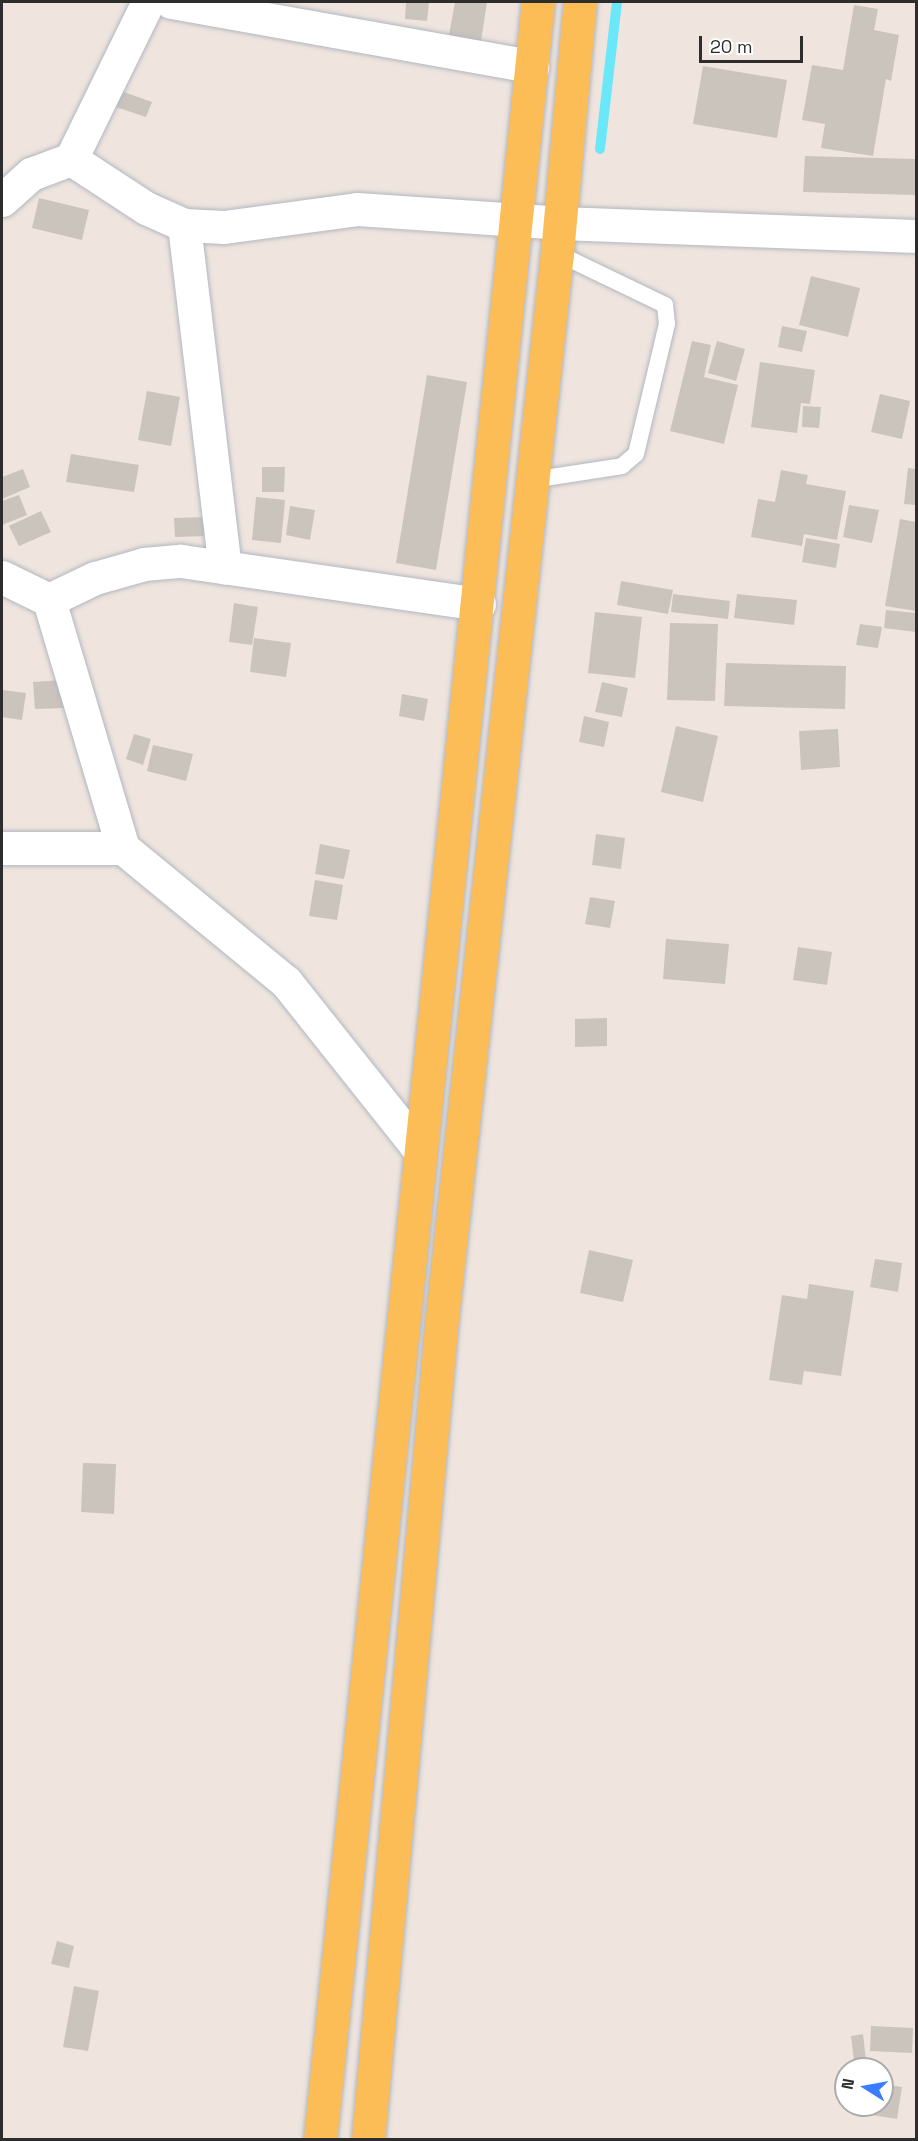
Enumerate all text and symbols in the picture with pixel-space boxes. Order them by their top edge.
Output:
scale bar [702,24,806,62]
text: 20 m [710,35,753,58]
north arrow [834,2057,894,2117]
text: N [836,2077,859,2091]

